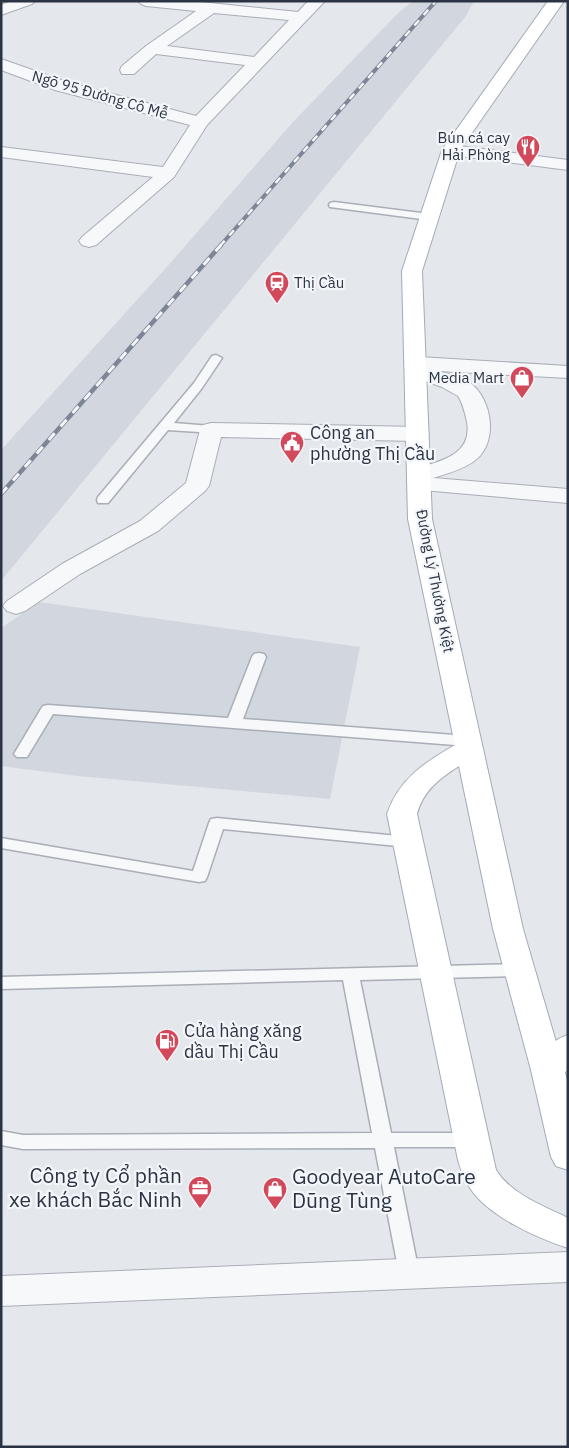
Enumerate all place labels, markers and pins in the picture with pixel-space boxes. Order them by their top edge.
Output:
place label: Bún cá cay Hải Phòng [438,128,511,164]
restaurant icon: Bún cá cay Hải Phòng [515,134,541,168]
station icon: Thị Cầu [264,270,290,304]
place label: Thị Cầu [294,273,344,292]
shop icon: Media Mart [509,365,535,399]
place label: Media Mart [429,368,504,387]
place label: Công an phường Thị Cầu [310,421,435,465]
public building icon: Công an phường Thị Cầu [279,430,305,464]
place label: Cửa hàng xăng dầu Thị Cầu [184,1019,302,1063]
fuel station icon: Cửa hàng xăng dầu Thị Cầu [154,1028,180,1062]
place label: Công ty Cổ phần xe khách Bắc Ninh [9,1161,182,1213]
place label: Goodyear AutoCare Dũng Tùng [292,1162,476,1214]
office icon: Công ty Cổ phần xe khách Bắc Ninh [187,1175,213,1209]
shop icon: Goodyear AutoCare Dũng Tùng [262,1176,288,1210]

